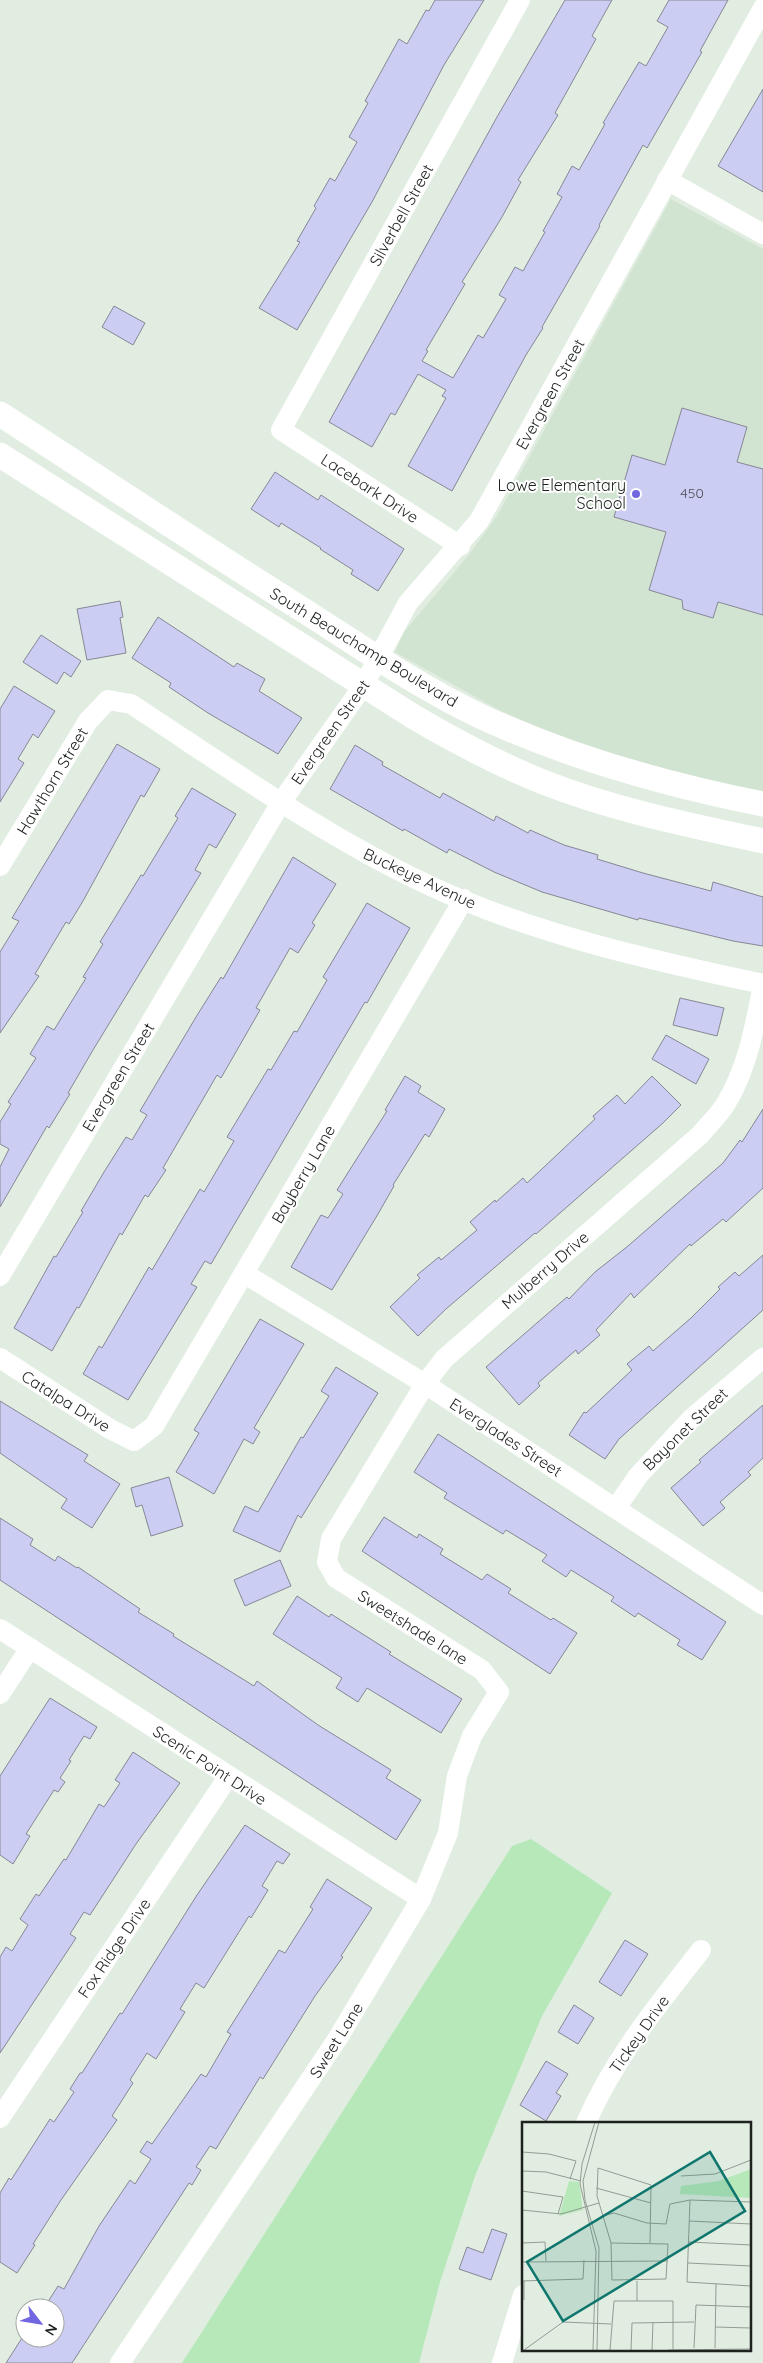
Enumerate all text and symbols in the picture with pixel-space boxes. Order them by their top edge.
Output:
street label: Silverbell Street [365,161,437,269]
street label: Evergreen Street [511,335,589,453]
street label: Lacebark Drive [317,449,423,527]
place label: Lowe Elementary School [497,475,626,513]
house number: 450 [680,484,704,502]
marker: Lowe Elementary School [630,488,642,500]
street label: South Beauchamp Boulevard [266,583,462,711]
street label: Evergreen Street [286,676,374,788]
street label: Hawthorn Street [12,724,92,838]
street label: Buckeye Avenue [360,843,480,913]
street label: Evergreen Street [78,1019,158,1135]
street label: Bayberry Lane [267,1121,339,1227]
street label: Mulberry Drive [497,1227,593,1313]
street label: Catalpa Drive [18,1366,114,1436]
street label: Bayonet Street [638,1383,732,1475]
street label: Everglades Street [446,1393,566,1481]
street label: Sweetshade lane [354,1585,472,1669]
street label: Scenic Point Drive [149,1721,271,1809]
street label: Fox Ridge Drive [73,1894,155,2002]
street label: Tickey Drive [605,1991,673,2077]
street label: Sweet Lane [305,1998,367,2082]
inset map [522,2122,750,2350]
north arrow [15,2298,65,2348]
text: N [41,2321,62,2339]

